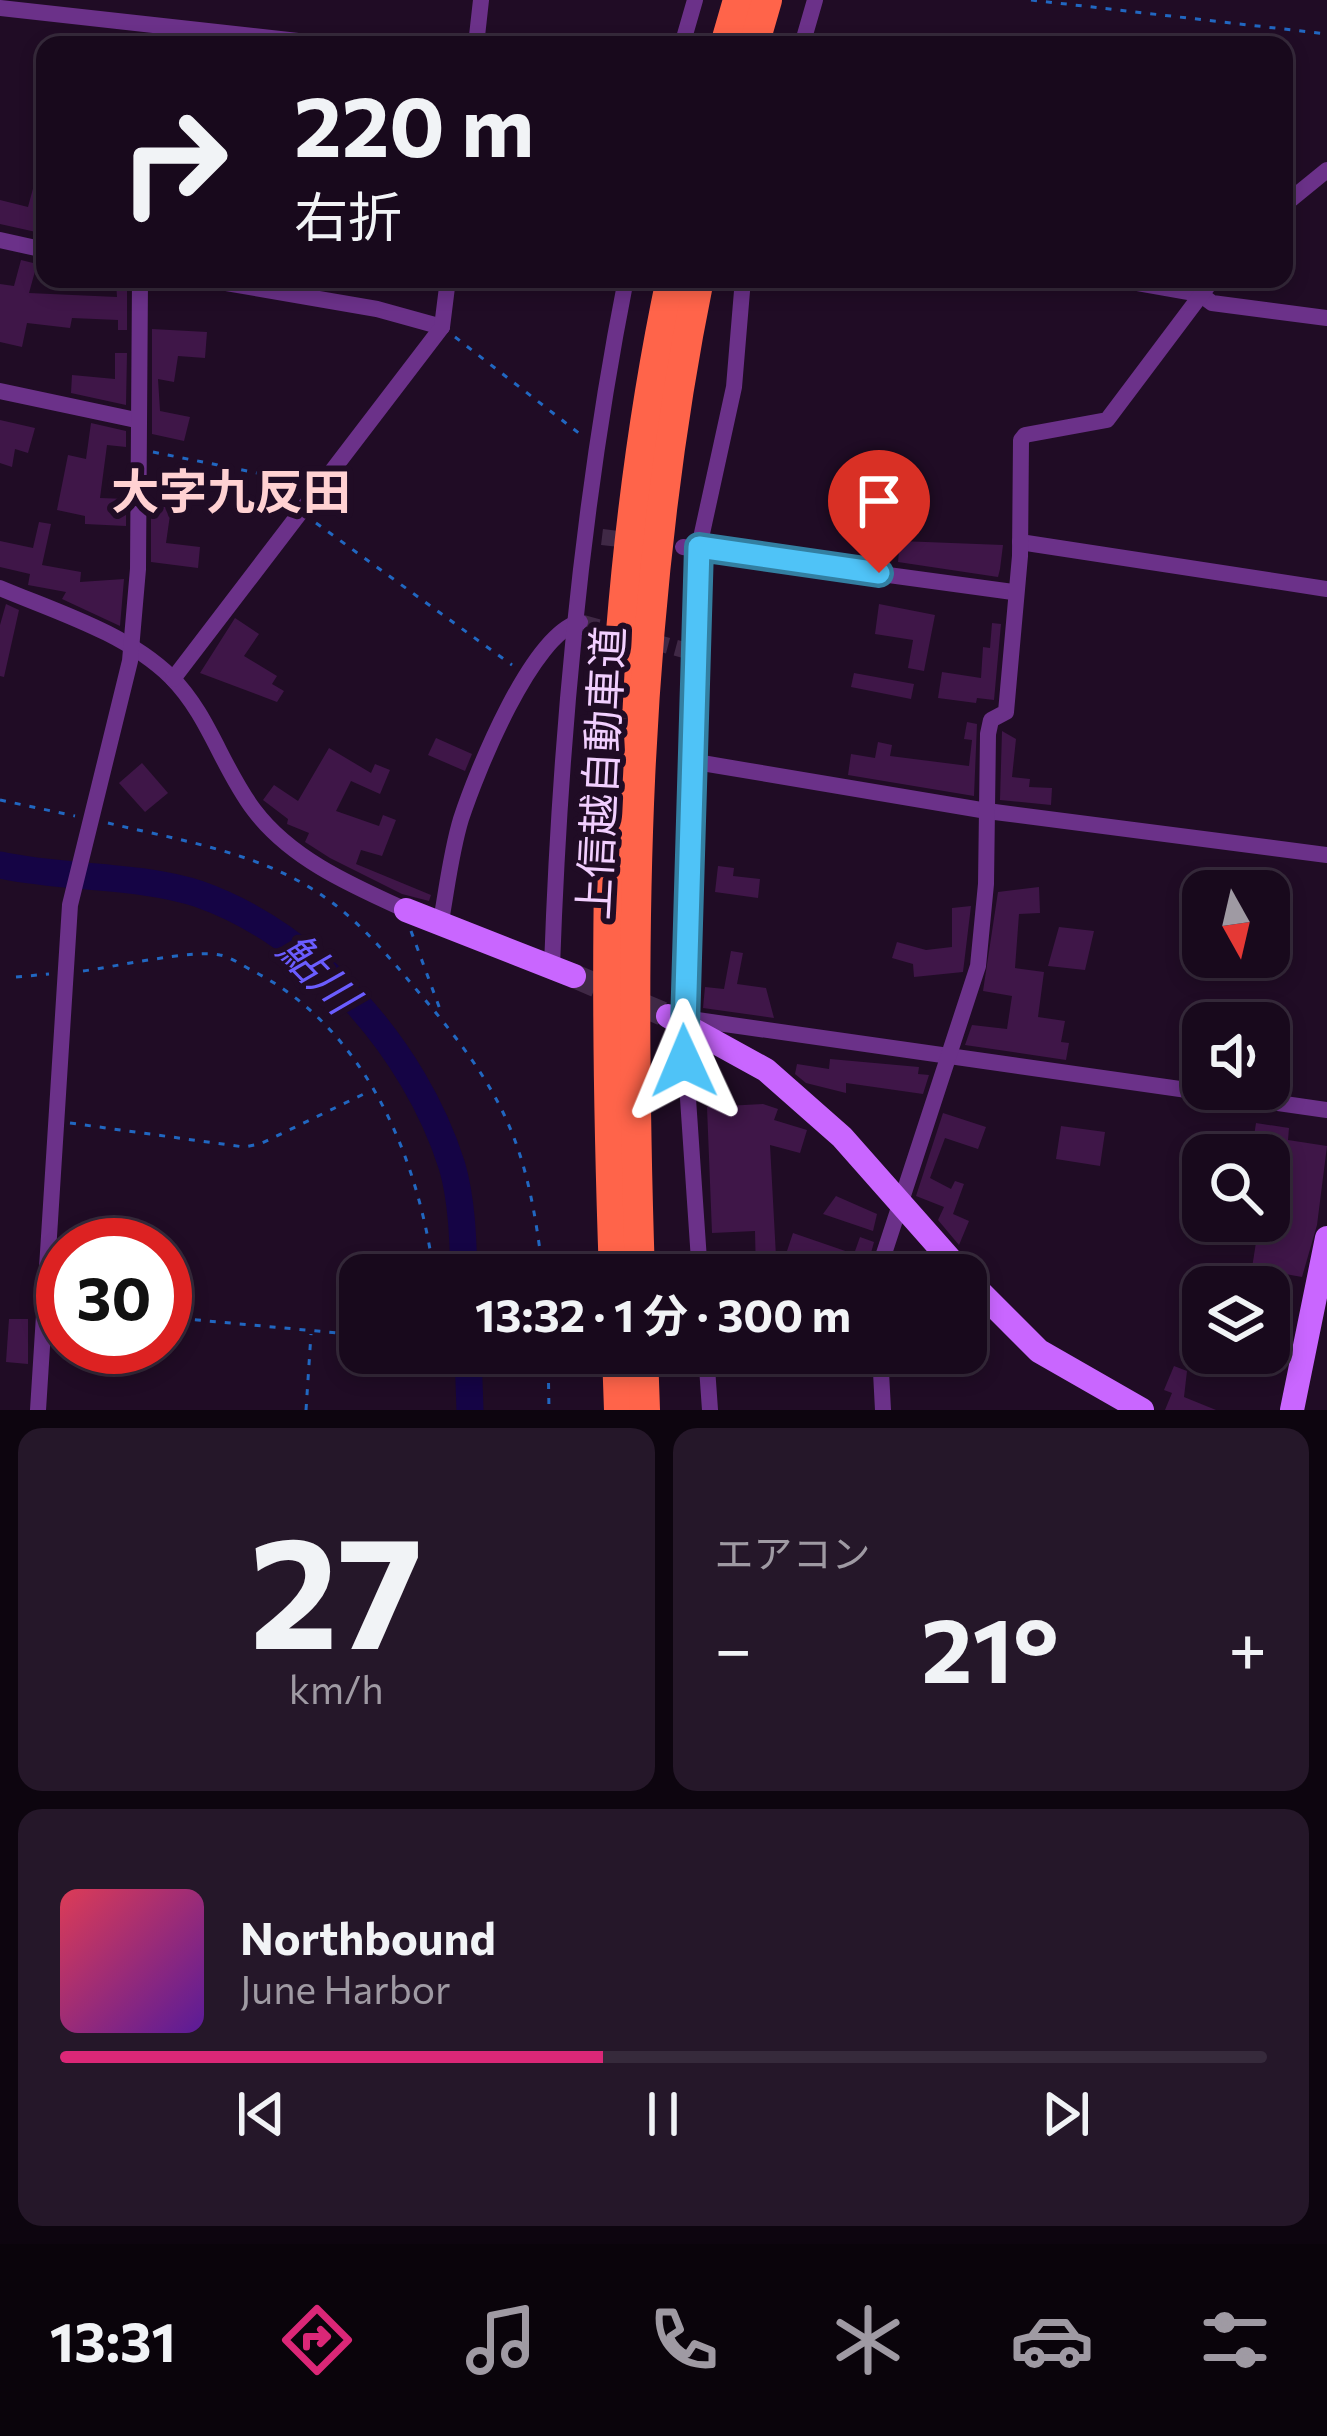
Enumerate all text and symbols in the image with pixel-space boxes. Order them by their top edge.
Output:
text: 220 m [294,72,534,174]
icon: right [96,84,252,240]
text: 右折 [294,182,402,248]
pin [828,450,930,573]
district label: 大字九反田 [111,460,351,519]
icon: arrive [846,468,912,534]
street label: 上信越自動車道 [565,625,633,921]
north arrow [1182,870,1290,978]
map controls [1182,870,1290,1374]
water label: 鮎川 [269,920,374,1026]
position arrow [621,998,747,1124]
button: sound [1182,1002,1290,1110]
button: search [1182,1134,1290,1242]
speed limit sign: 30 [36,1218,192,1374]
button: layers [1182,1266,1290,1374]
text: 13:32 · 1 分 · 300 m [475,1286,851,1341]
text: 27 [249,1490,423,1681]
text: エアコン [715,1528,871,1576]
text: 21° [921,1591,1059,1702]
text: − [715,1606,752,1687]
text: + [1228,1606,1267,1687]
text: km/h [289,1664,384,1712]
text: Northbound [240,1909,496,1964]
text: June Harbor [240,1964,451,2012]
icon: previous [228,2081,294,2147]
icon: pause [630,2081,696,2147]
icon: next [1033,2081,1099,2147]
icon: directions [275,2298,359,2382]
icon: music [459,2298,543,2382]
icon: phone [642,2298,726,2382]
icon: climate [826,2298,910,2382]
icon: car [1010,2298,1094,2382]
icon: filters [1193,2298,1277,2382]
text: 13:31 [50,2307,176,2373]

